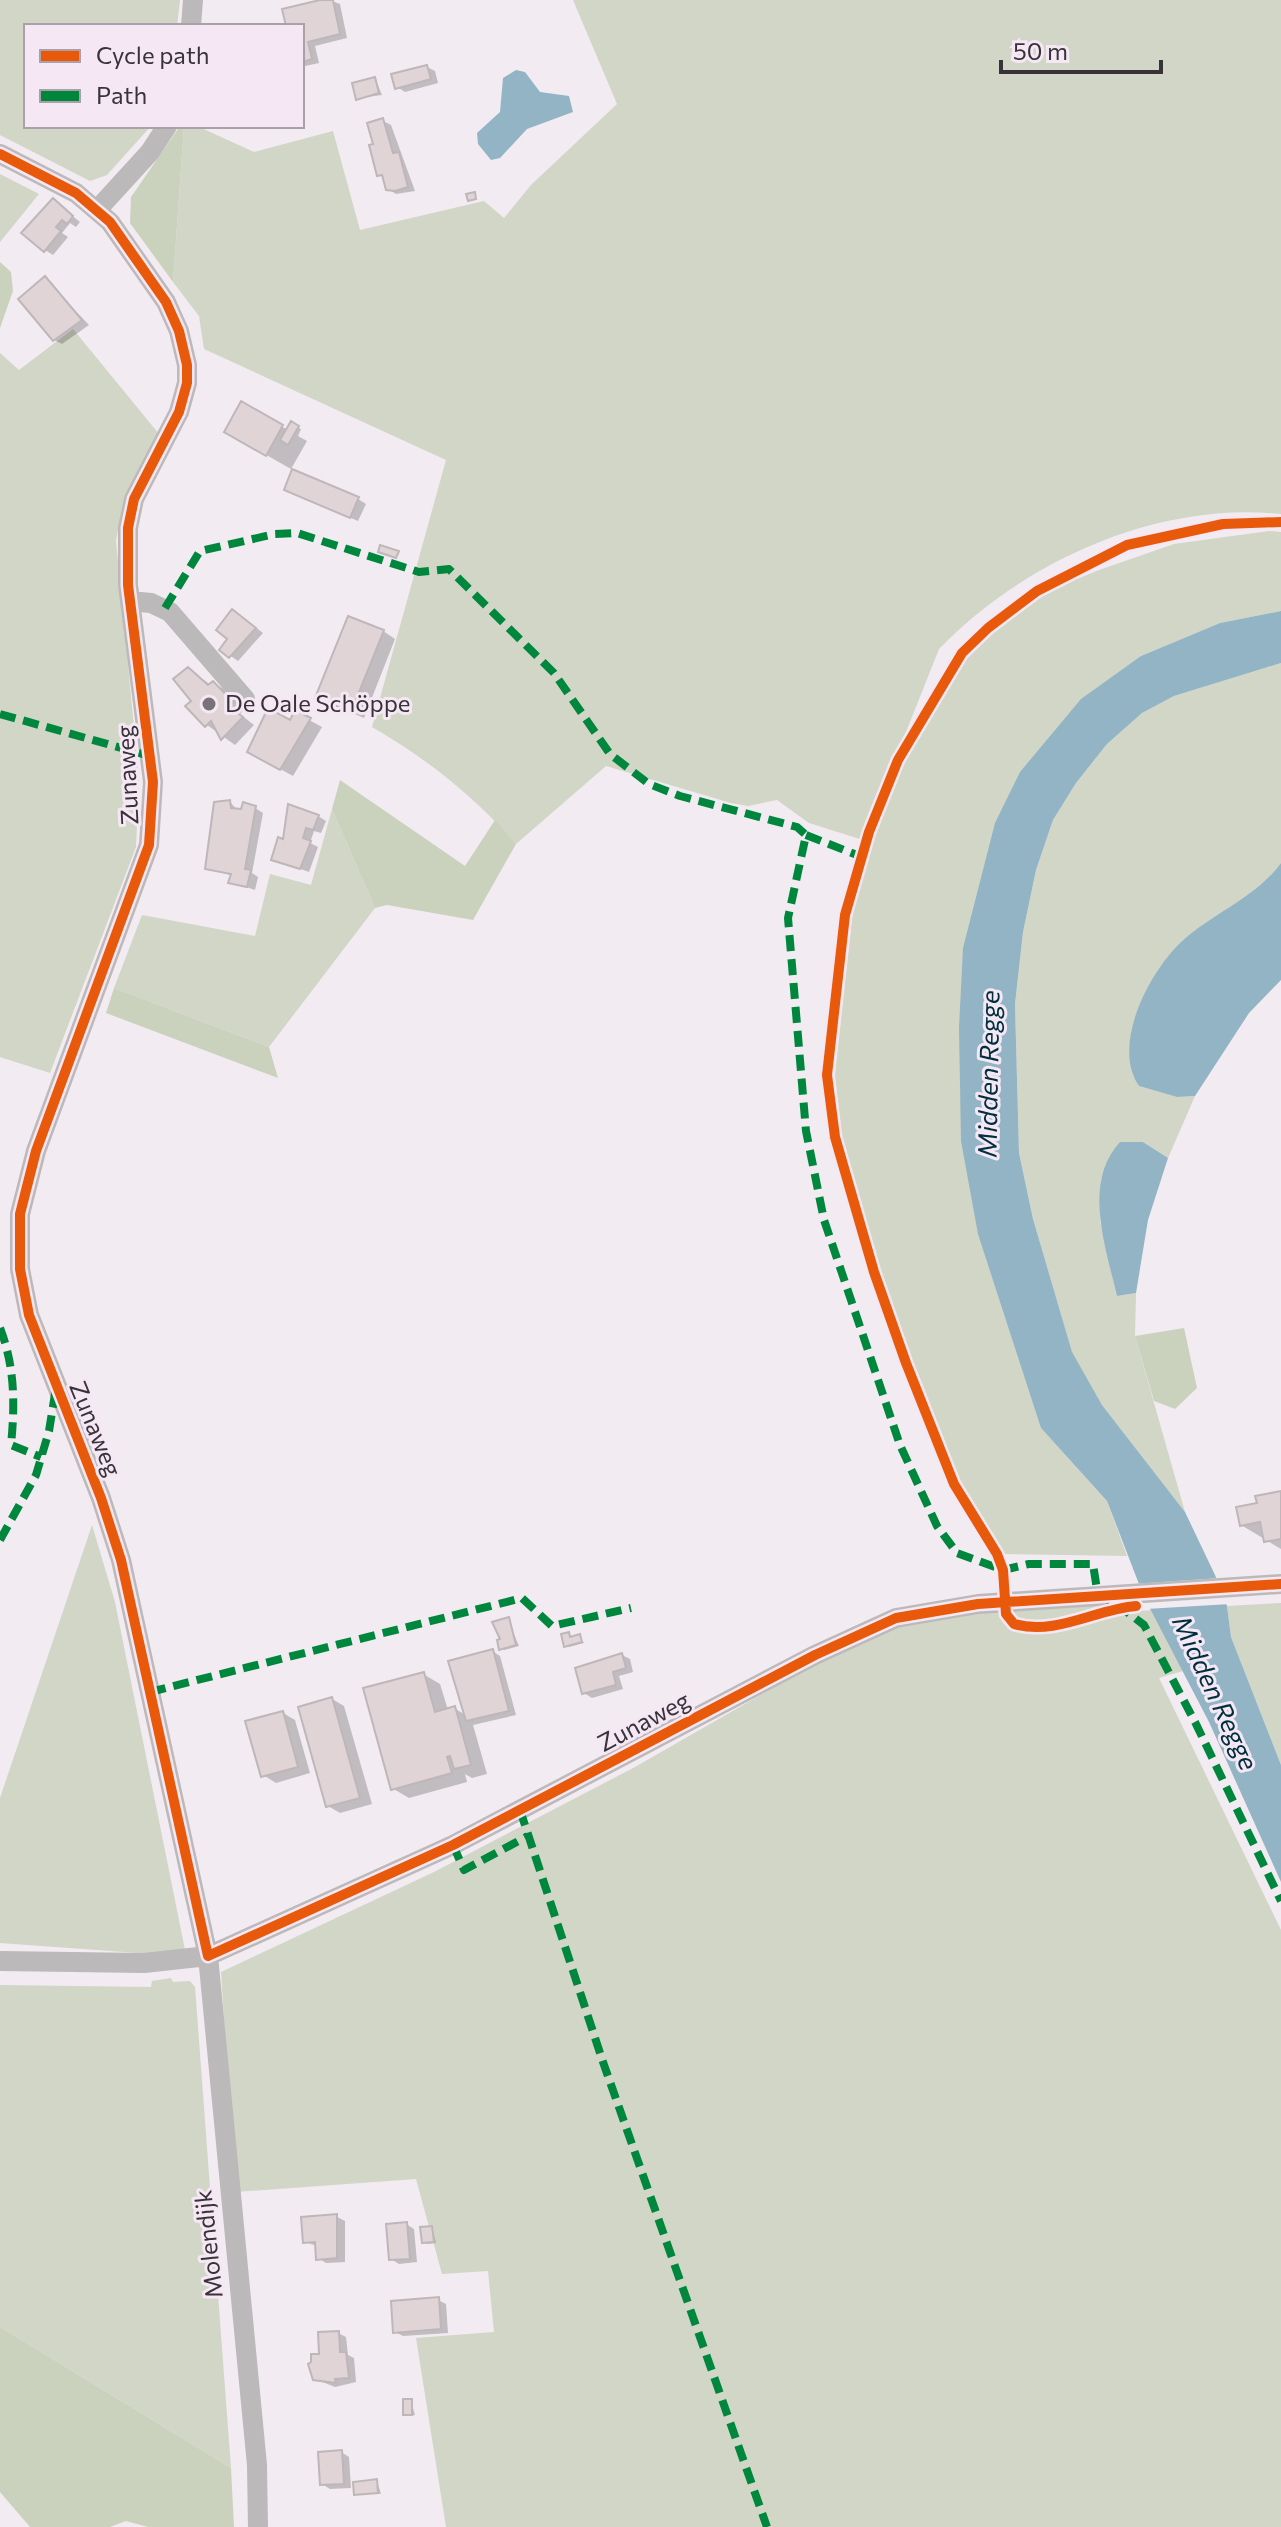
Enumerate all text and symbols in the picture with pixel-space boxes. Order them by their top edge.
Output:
legend [24,24,304,128]
scale bar [1001,24,1161,74]
text: 50 m [1013,36,1068,65]
text: Cycle path [96,40,210,69]
text: Path [96,80,147,109]
place label: De Oale Schöppe [225,688,411,717]
marker: De Oale Schöppe [200,695,218,713]
street label: Zunaweg [109,724,144,826]
water label: Midden Regge [971,990,1004,1158]
street label: Zunaweg [64,1377,129,1480]
water label: Midden Regge [1167,1610,1266,1775]
street label: Zunaweg [592,1684,694,1757]
street label: Molendijk [187,2188,228,2300]

